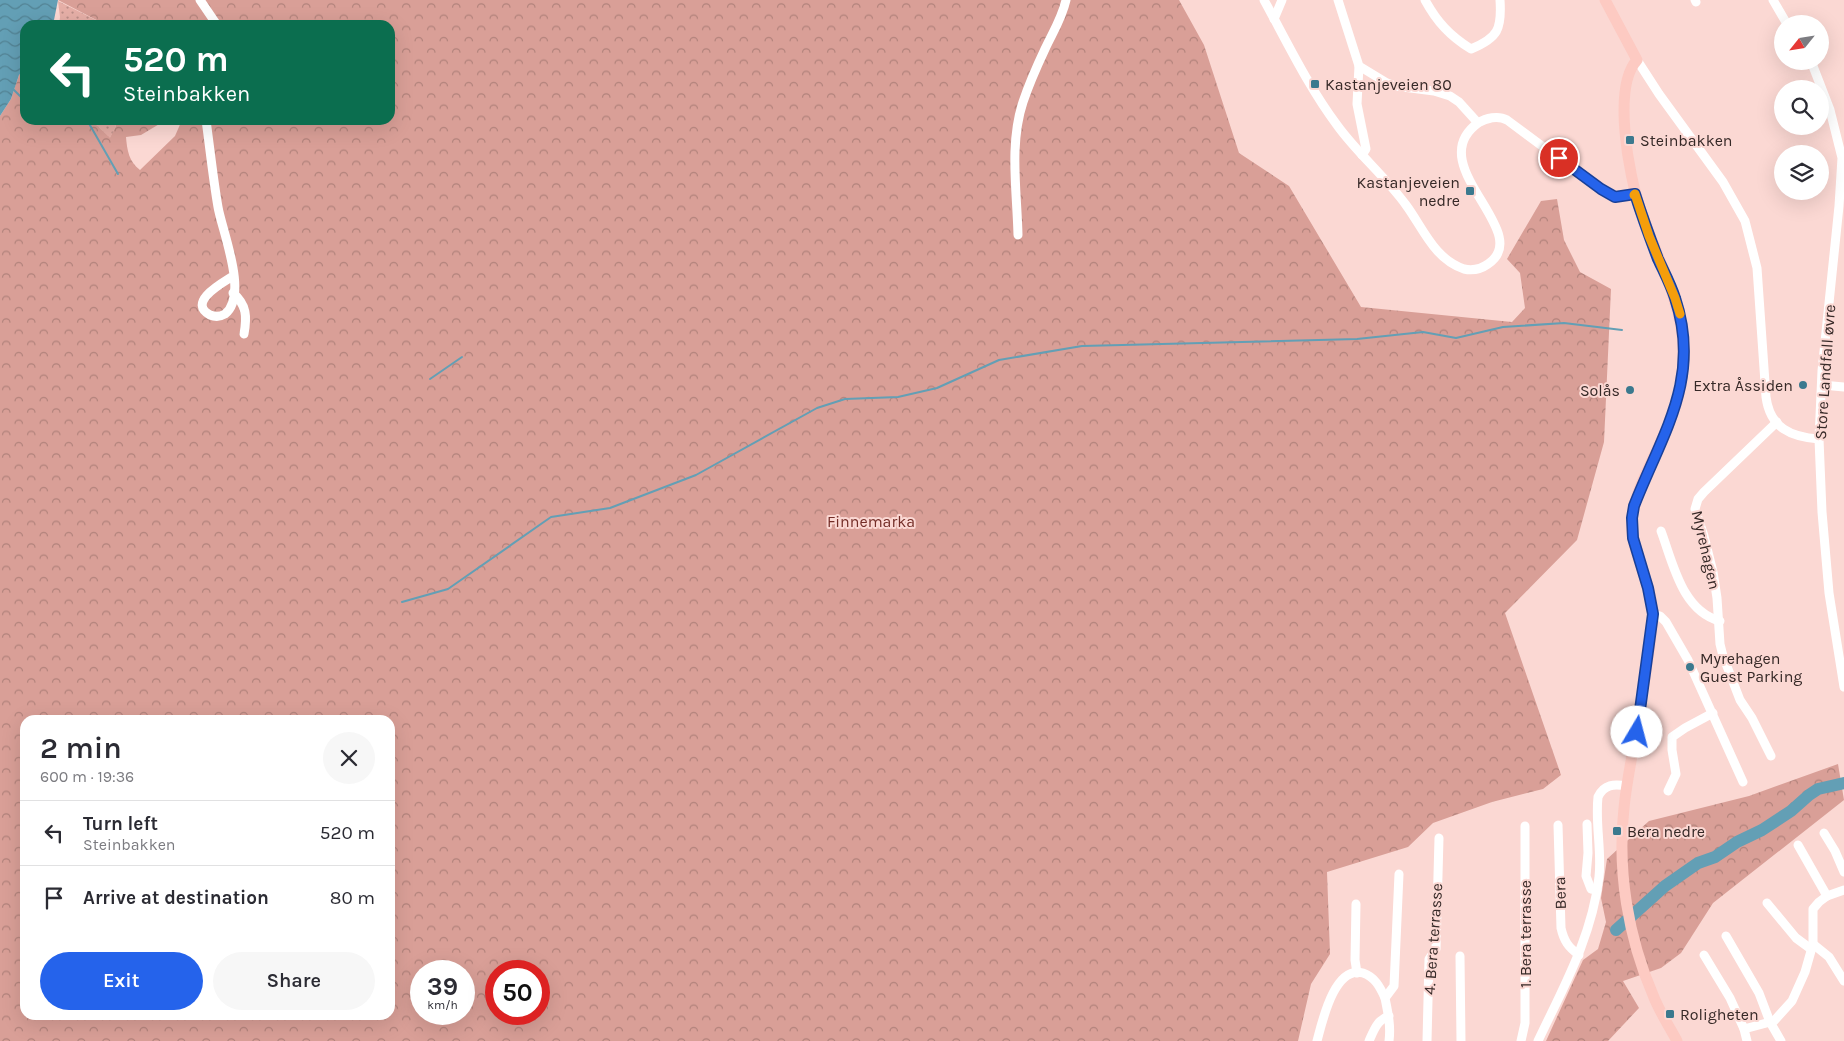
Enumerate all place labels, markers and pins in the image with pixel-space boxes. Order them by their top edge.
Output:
place label: Kastanjeveien 80 [1325,75,1452,94]
marker: Kastanjeveien 80 [1309,78,1321,90]
place label: Steinbakken [1640,131,1733,150]
marker: Steinbakken [1624,134,1636,146]
pin [1538,137,1580,179]
place label: Kastanjeveien nedre [1356,173,1460,210]
marker: Kastanjeveien nedre [1464,185,1476,197]
place label: Extra Åssiden [1693,376,1793,395]
marker: Extra Åssiden [1797,379,1809,391]
place label: Solås [1580,381,1620,400]
marker: Solås [1624,384,1636,396]
place label: Myrehagen Guest Parking [1700,649,1802,686]
marker: Myrehagen Guest Parking [1684,661,1696,673]
place label: Bera nedre [1627,822,1705,841]
marker: Bera nedre [1611,825,1623,837]
place label: Roligheten [1680,1005,1759,1024]
marker: Roligheten [1664,1008,1676,1020]

